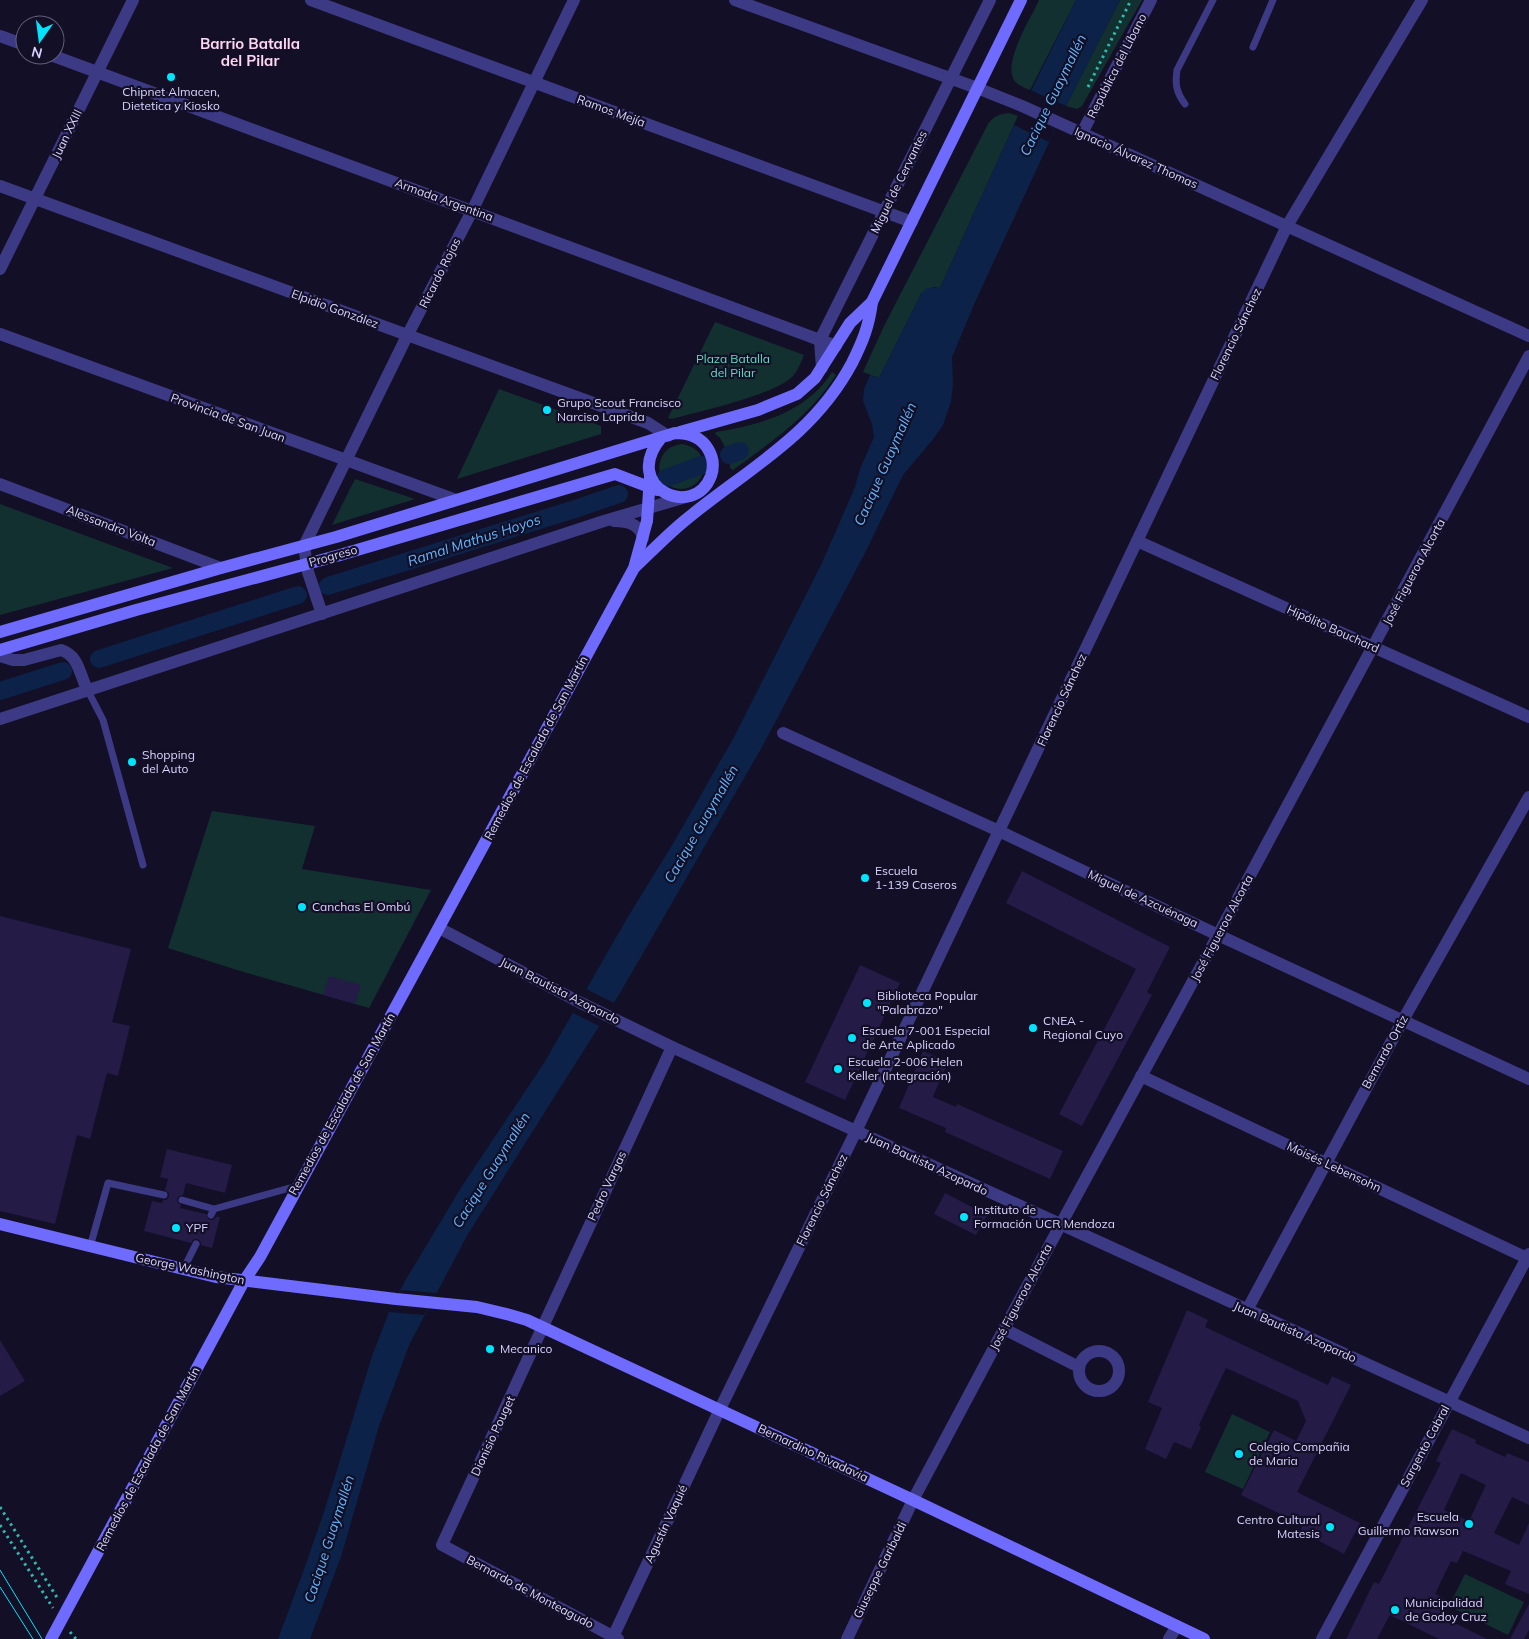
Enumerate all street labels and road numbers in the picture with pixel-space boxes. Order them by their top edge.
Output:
street label: República del Líbano [1084,11,1150,121]
street label: Ramos Mejía [575,91,647,130]
street label: Juan XXIII [48,107,85,161]
street label: Ignacio Álvarez Thomas [1072,124,1200,192]
street label: Miguel de Cervantes [867,128,930,236]
street label: Armada Argentina [393,175,495,224]
street label: Ricardo Rojas [415,235,464,310]
street label: Florencio Sánchez [1207,285,1264,382]
street label: Elpidio González [290,286,381,331]
street label: Provincia de San Juan [169,390,288,445]
street label: Alessandro Volta [64,502,158,549]
street label: José Figueroa Alcorta [1379,516,1448,628]
street label: Progreso [307,541,359,570]
street label: Hipólito Bouchard [1285,601,1382,656]
street label: Florencio Sánchez [1034,651,1090,748]
street label: Remedios de Escalada de San Martín [481,653,591,842]
street label: Miguel de Azcuénaga [1086,866,1201,931]
street label: José Figueroa Alcorta [1187,872,1256,984]
street label: Juan Bautista Azopardo [498,954,623,1027]
street label: Remedios de Escalada de San Martín [285,1010,398,1198]
street label: Bernardo Ortiz [1358,1012,1411,1091]
street label: Juan Bautista Azopardo [864,1129,991,1198]
street label: Moisés Lebensohn [1285,1138,1384,1195]
street label: Pedro Vargas [584,1149,629,1223]
street label: Florencio Sánchez [793,1151,850,1248]
street label: José Figueroa Alcorta [986,1241,1055,1353]
street label: George Washington [134,1250,246,1287]
street label: Juan Bautista Azopardo [1232,1298,1359,1365]
street label: Remedios de Escalada de San Martín [93,1364,203,1553]
street label: Dionisio Pouget [467,1393,518,1478]
street label: Sargento Cabral [1397,1402,1452,1489]
street label: Bernardino Rivadavia [756,1420,871,1485]
street label: Agustín Vaquié [641,1482,690,1565]
street label: Giuseppe Garibaldi [850,1519,909,1621]
street label: Bernardo de Monteagudo [464,1552,597,1632]

